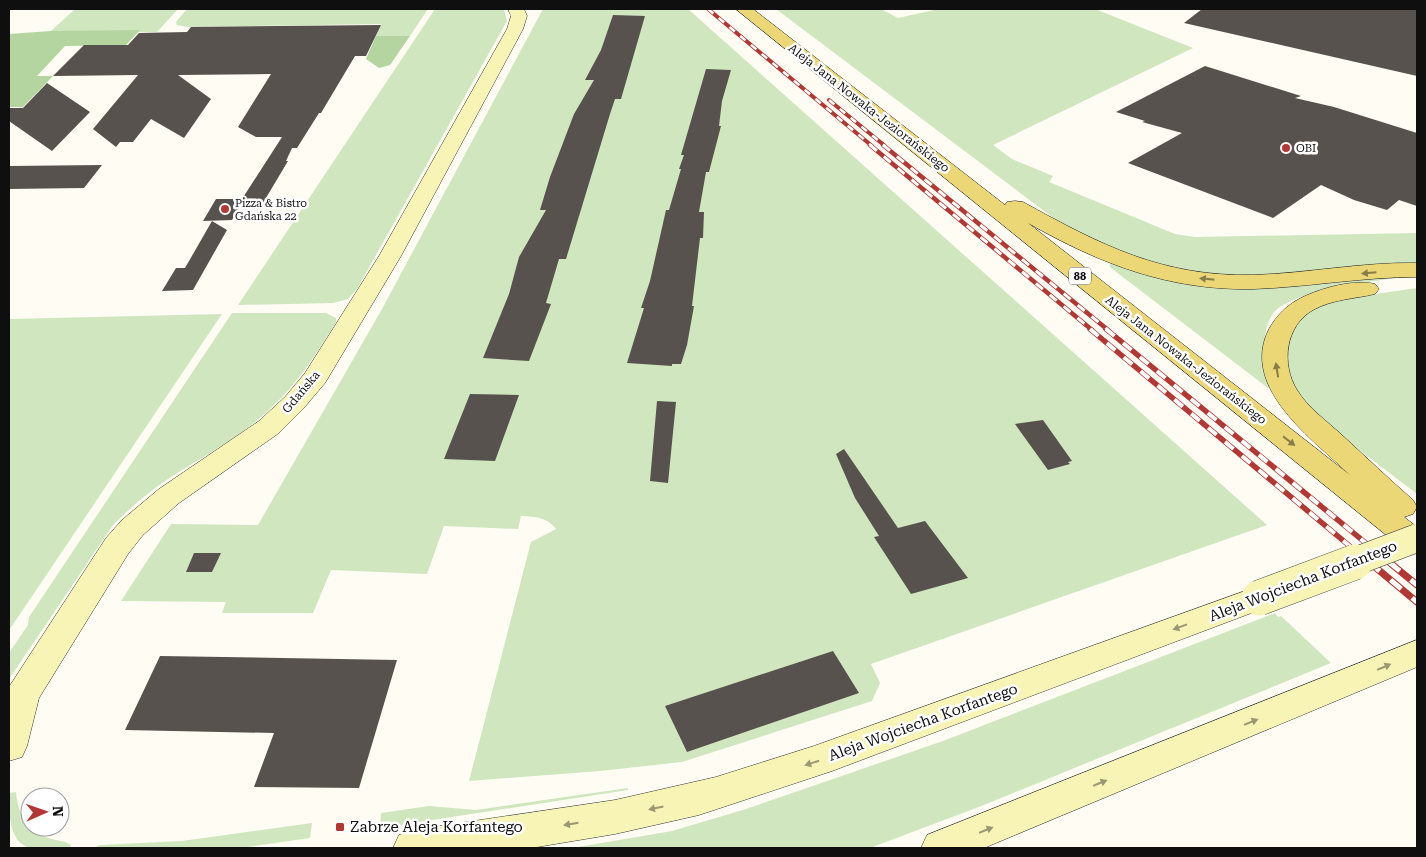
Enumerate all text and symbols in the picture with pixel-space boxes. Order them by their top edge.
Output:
street label: Aleja Jana Nowaka-Jeziorańskiego [786,41,952,175]
marker: OBI [1280,142,1292,154]
place label: OBI [1296,142,1316,155]
place label: Pizza & Bistro Gdańska 22 [235,197,307,223]
marker: Pizza & Bistro Gdańska 22 [219,203,231,215]
road number: 88 [1069,268,1091,284]
one-way arrow [1360,269,1376,277]
one-way arrow [1198,275,1214,283]
street label: Aleja Jana Nowaka-Jeziorańskiego [1103,293,1269,427]
one-way arrow [1272,361,1280,377]
street label: Gdańska [279,368,323,416]
one-way arrow [1282,436,1295,447]
street label: Aleja Wojciecha Korfantego [1206,537,1400,625]
one-way arrow [1172,623,1187,631]
one-way arrow [1377,662,1391,670]
street label: Aleja Wojciecha Korfantego [826,679,1020,765]
one-way arrow [1244,717,1258,725]
one-way arrow [804,759,819,767]
one-way arrow [1093,779,1108,787]
north arrow [20,787,70,837]
one-way arrow [648,805,664,813]
text: N [50,806,66,817]
place label: Zabrze Aleja Korfantego [350,818,523,836]
one-way arrow [563,820,579,828]
marker: Zabrze Aleja Korfantego [334,821,346,833]
one-way arrow [979,825,994,833]

